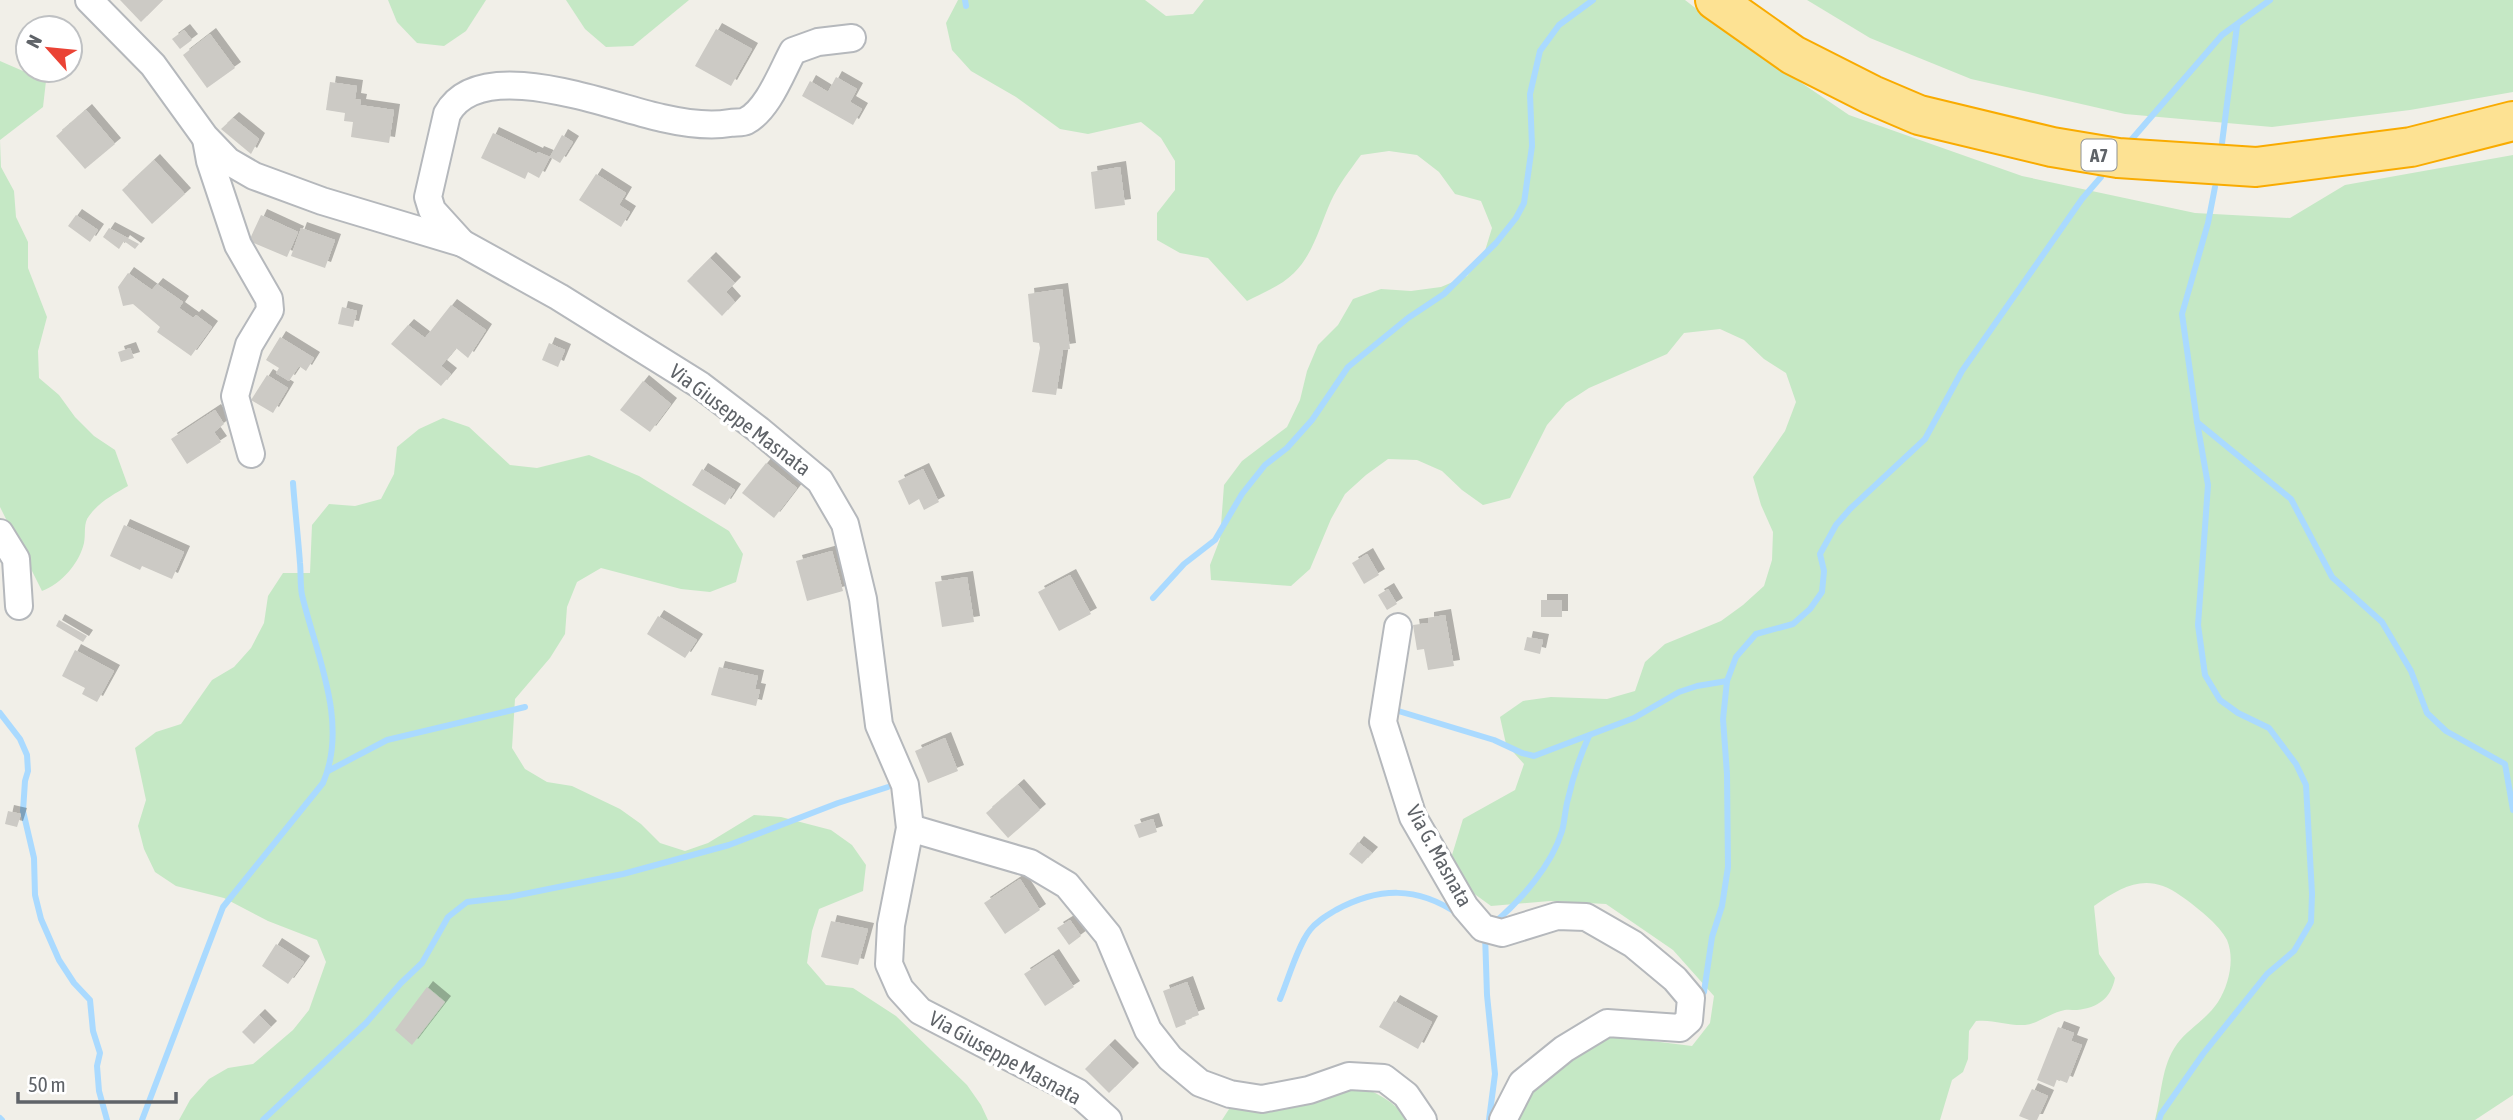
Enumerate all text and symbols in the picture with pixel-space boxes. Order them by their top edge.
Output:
north arrow [14,14,84,84]
text: N [22,31,46,51]
road number: A7 [2082,140,2116,170]
street label: Via Giuseppe Masnata [665,358,816,480]
street label: Via G. Masnata [1402,800,1478,911]
street label: Via Giuseppe Masnata [925,1005,1086,1109]
scale bar [18,1060,175,1104]
text: 50 m [28,1072,66,1096]

